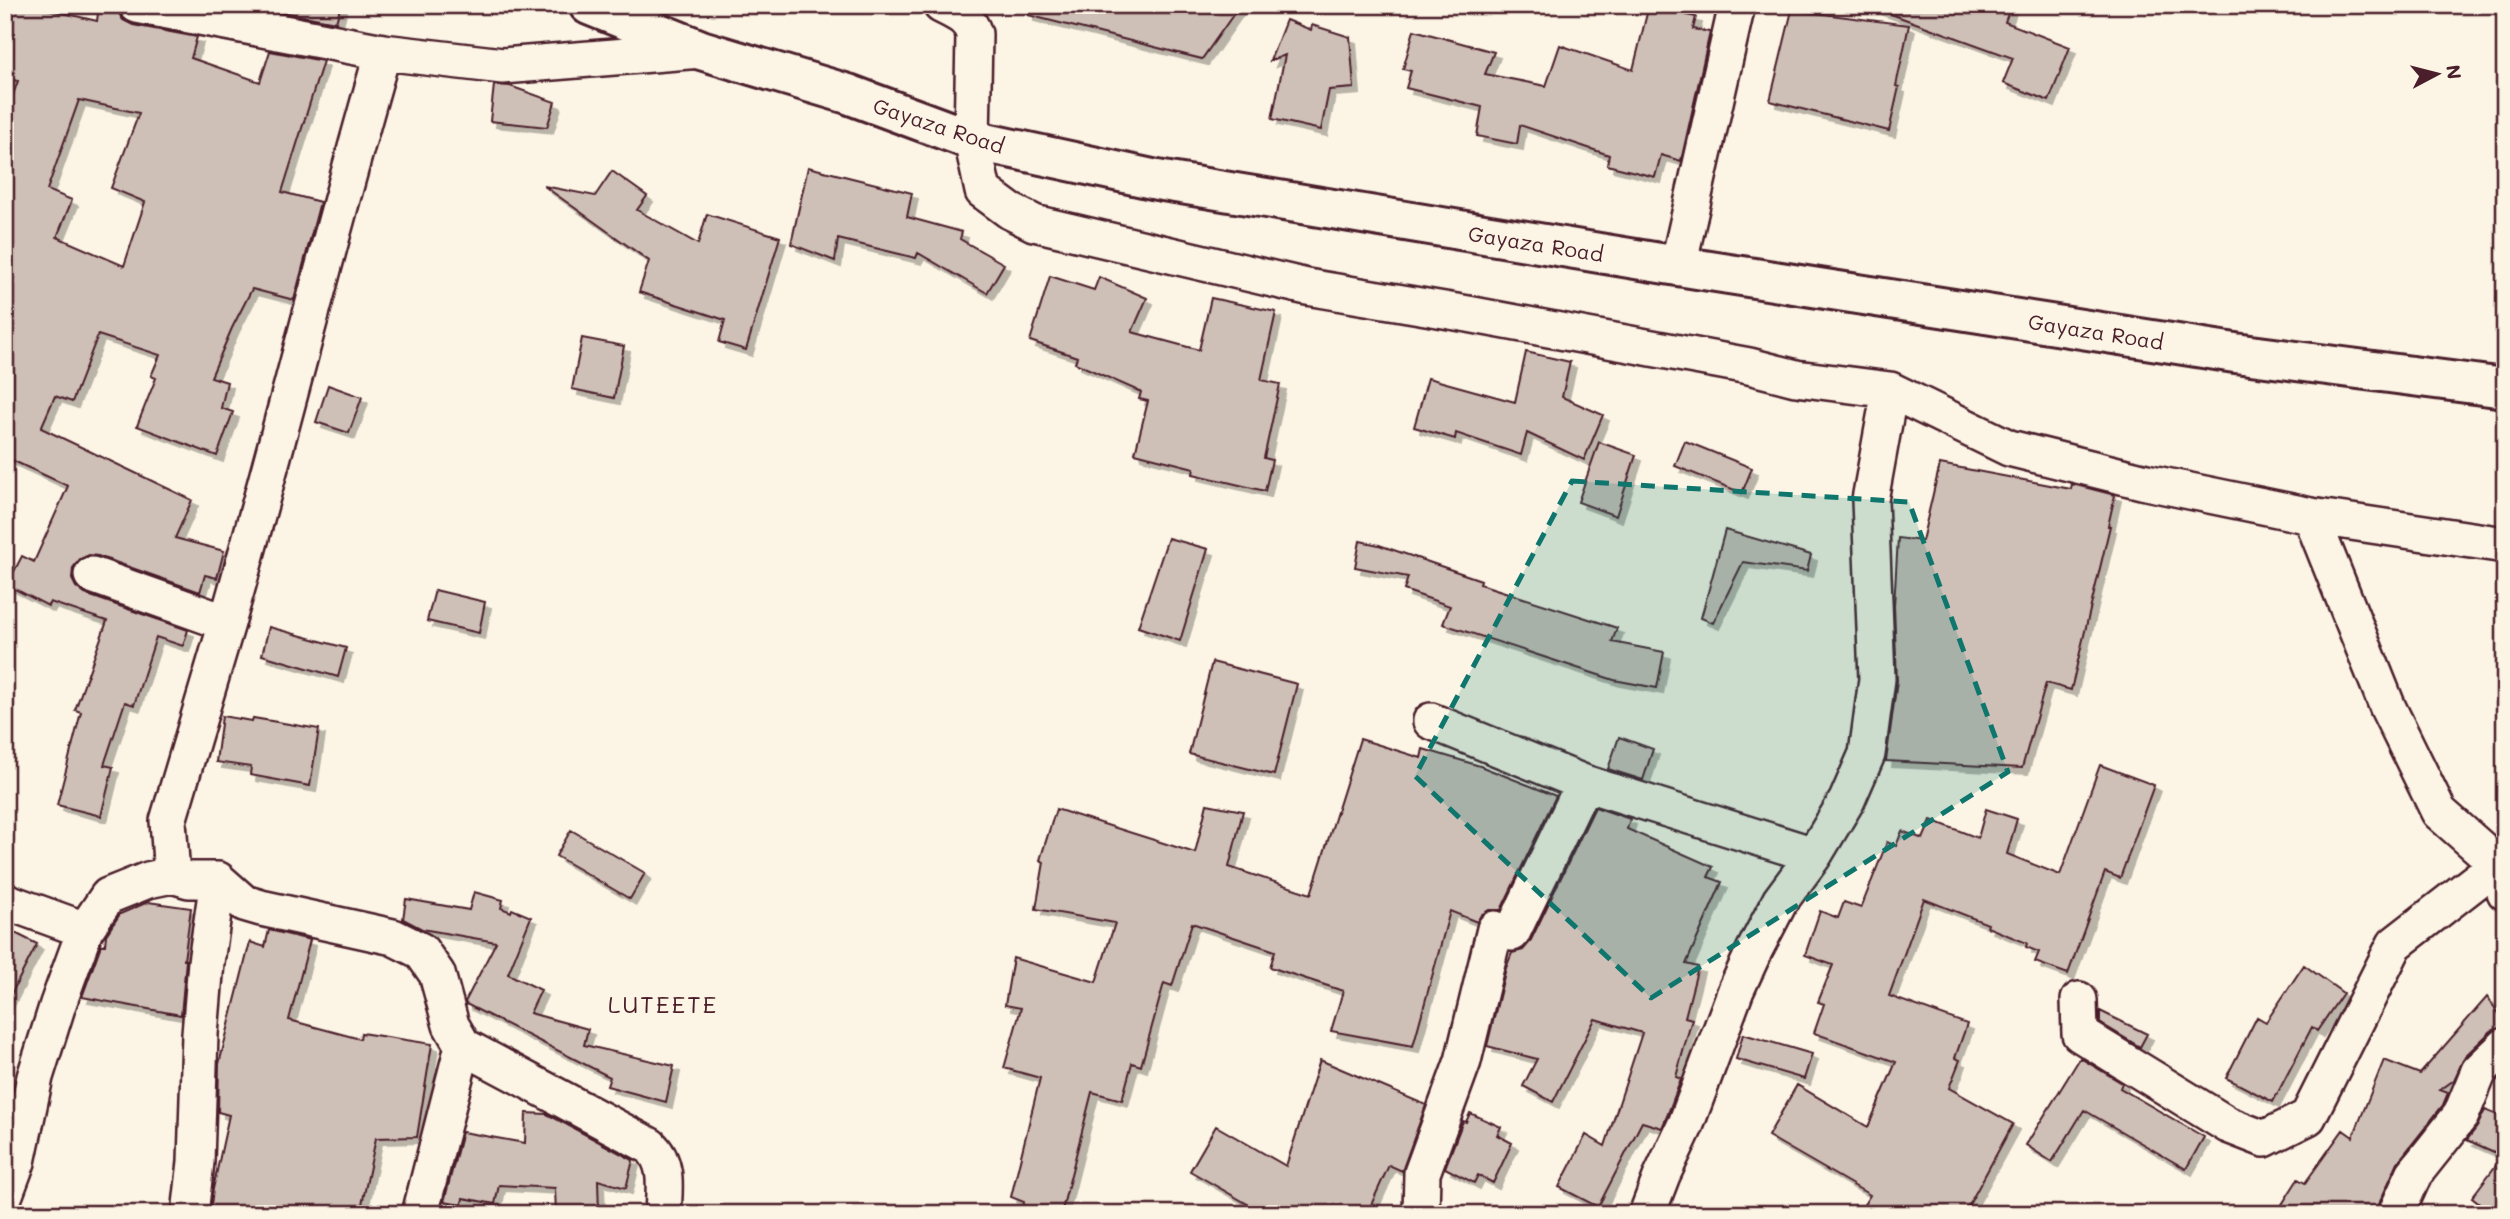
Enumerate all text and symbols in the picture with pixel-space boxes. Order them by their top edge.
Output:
north arrow [2402,38,2472,108]
text: N [2441,63,2468,81]
street label: Gayaza Road [870,91,1008,159]
street label: Gayaza Road [1466,219,1606,267]
street label: Gayaza Road [2026,307,2166,355]
district label: LUTEETE [608,988,718,1019]

